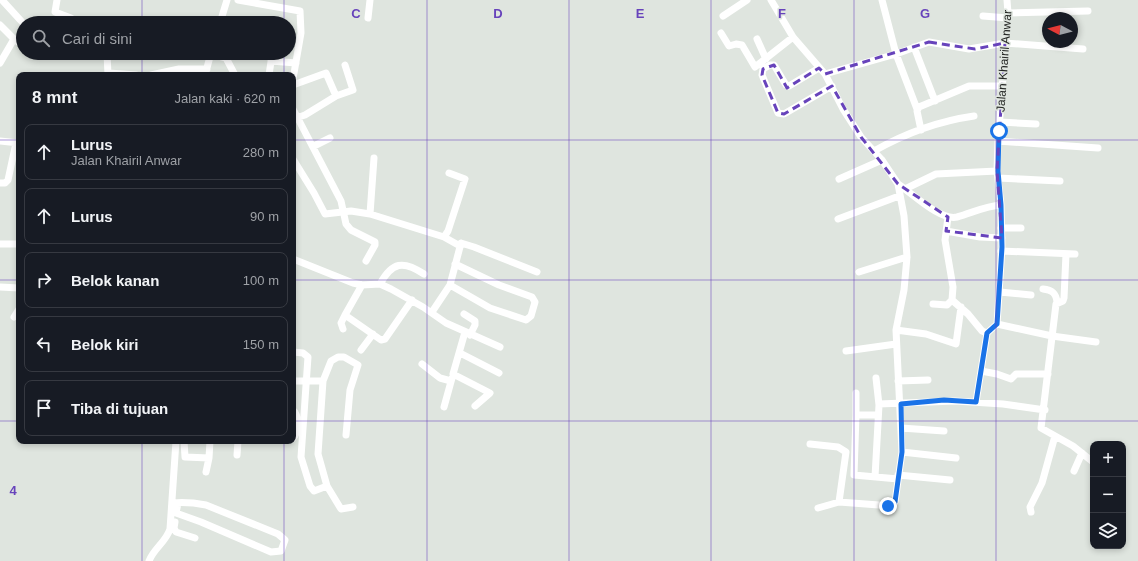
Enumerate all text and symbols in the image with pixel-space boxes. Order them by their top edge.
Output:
text: C [351,6,361,21]
text: D [493,6,503,21]
text: E [636,6,645,21]
text: F [778,6,786,21]
text: G [920,6,930,21]
street label: Jalan Khairil Anwar [993,10,1015,112]
north arrow [1042,12,1078,48]
search box [16,16,296,60]
icon: search [30,27,52,49]
text: Cari di sini [62,30,132,47]
text: 8 mnt [32,88,77,107]
text: Jalan kaki · 620 m [175,91,280,106]
route start [990,122,1008,140]
text: Lurus [71,136,113,153]
icon: ahead [33,141,55,163]
text: 280 m [243,145,279,160]
text: Jalan Khairil Anwar [71,153,182,168]
icon: ahead [33,205,55,227]
text: Lurus [71,208,113,225]
text: 90 m [250,209,279,224]
icon: right [33,269,55,291]
text: Belok kanan [71,272,159,289]
text: 100 m [243,273,279,288]
icon: left [33,333,55,355]
text: Belok kiri [71,336,139,353]
text: 150 m [243,337,279,352]
icon: arrive [33,397,55,419]
text: Tiba di tujuan [71,400,168,417]
map controls [1090,441,1126,549]
button: + [1090,441,1126,477]
button: − [1090,477,1126,513]
text: 4 [9,483,17,498]
route end [879,497,897,515]
button: layers [1090,513,1126,549]

